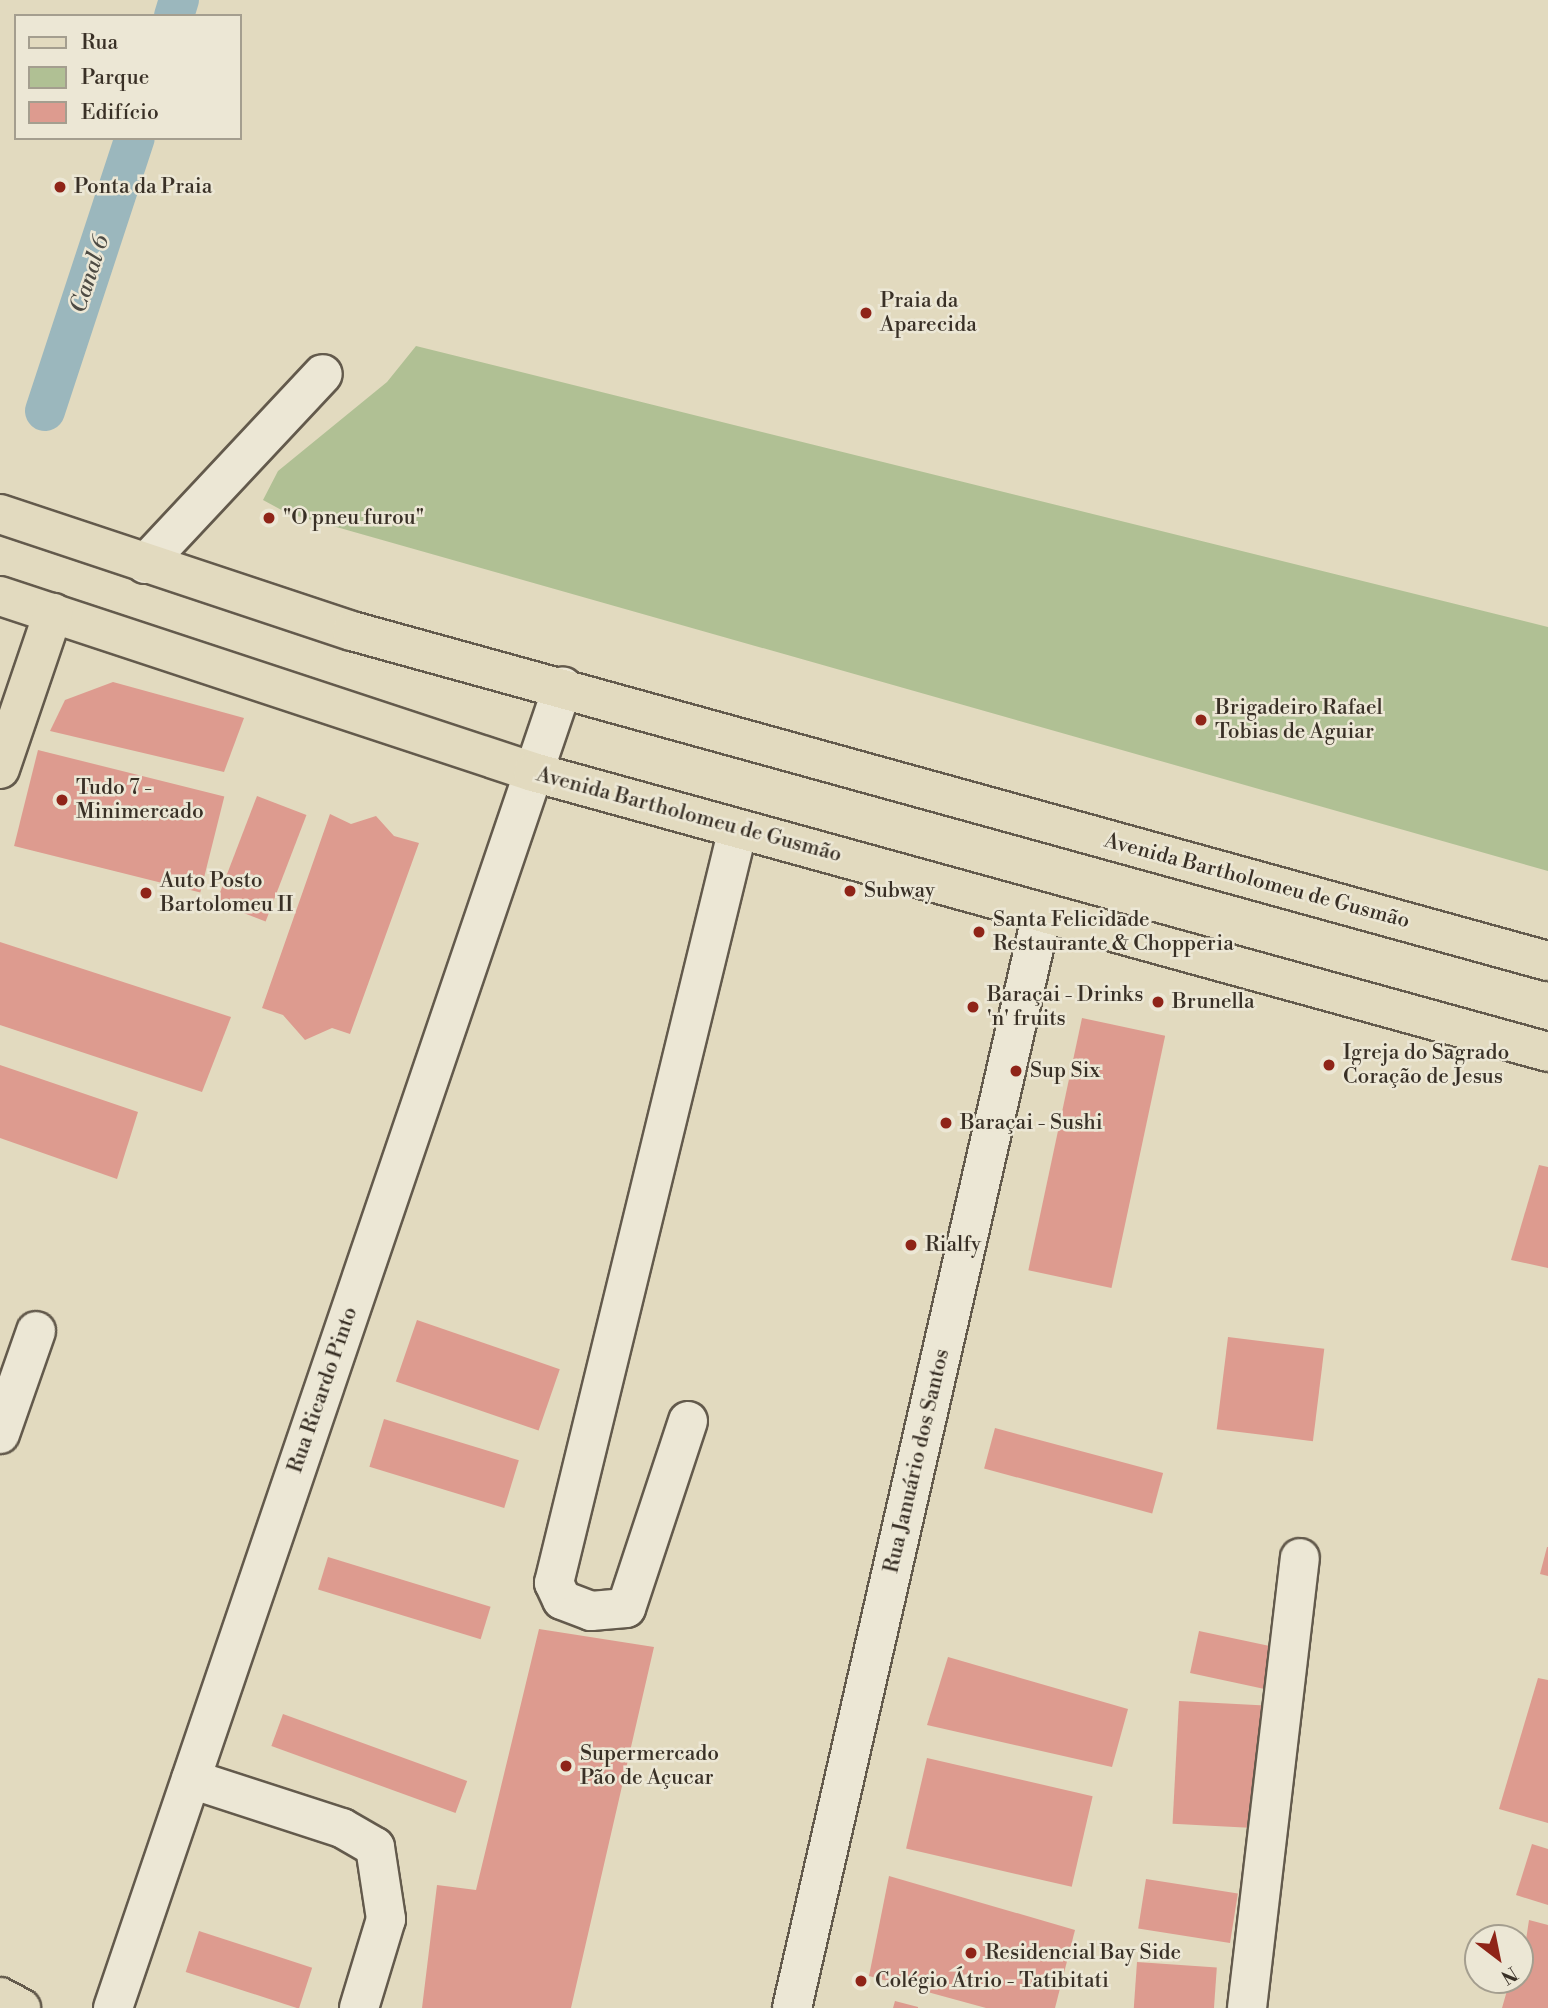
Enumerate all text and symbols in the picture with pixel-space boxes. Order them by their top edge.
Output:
legend [14,14,242,140]
text: Rua [81,30,118,56]
text: Parque [81,65,149,91]
text: Edifício [81,100,159,126]
place label: Ponta da Praia [74,174,212,200]
marker: Ponta da Praia [52,179,68,195]
water label: Canal 6 [64,232,116,316]
place label: Praia da Aparecida [880,288,977,338]
marker: Praia da Aparecida [858,305,874,321]
place label: "O pneu furou" [283,505,424,531]
marker: "O pneu furou" [261,510,277,526]
place label: Brigadeiro Rafael Tobias de Aguiar [1215,695,1383,745]
marker: Brigadeiro Rafael Tobias de Aguiar [1193,712,1209,728]
street label: Avenida Bartholomeu de Gusmão [534,762,844,868]
place label: Tudo 7 - Minimercado [76,775,204,825]
marker: Tudo 7 - Minimercado [54,792,70,808]
street label: Avenida Bartholomeu de Gusmão [1102,828,1412,934]
place label: Auto Posto Bartolomeu II [160,868,293,918]
place label: Subway [864,878,935,904]
marker: Subway [842,883,858,899]
marker: Auto Posto Bartolomeu II [138,885,154,901]
place label: Santa Felicidade Restaurante & Chopperia [993,907,1234,957]
marker: Santa Felicidade Restaurante & Chopperia [971,924,987,940]
place label: Baraçai - Drinks 'n' fruits [987,982,1143,1032]
place label: Brunella [1172,989,1255,1015]
marker: Brunella [1150,994,1166,1010]
marker: Baraçai - Drinks 'n' fruits [965,999,981,1015]
place label: Igreja do Sagrado Coração de Jesus [1343,1040,1509,1090]
marker: Igreja do Sagrado Coração de Jesus [1321,1057,1337,1073]
place label: Sup Six [1030,1058,1100,1084]
marker: Sup Six [1008,1063,1024,1079]
place label: Baraçai - Sushi [960,1110,1103,1136]
marker: Baraçai - Sushi [938,1115,954,1131]
place label: Rialfy [925,1232,981,1258]
marker: Rialfy [903,1237,919,1253]
street label: Rua Ricardo Pinto [283,1304,363,1476]
street label: Rua Januário dos Santos [879,1346,955,1576]
place label: Supermercado Pão de Açucar [580,1741,719,1791]
marker: Supermercado Pão de Açucar [558,1758,574,1774]
north arrow [1464,1924,1534,1994]
place label: Residencial Bay Side [985,1940,1181,1966]
marker: Residencial Bay Side [963,1945,979,1961]
text: N [1496,1961,1522,1989]
place label: Colégio Átrio - Tatibitati [875,1968,1109,1994]
marker: Colégio Átrio - Tatibitati [853,1973,869,1989]

